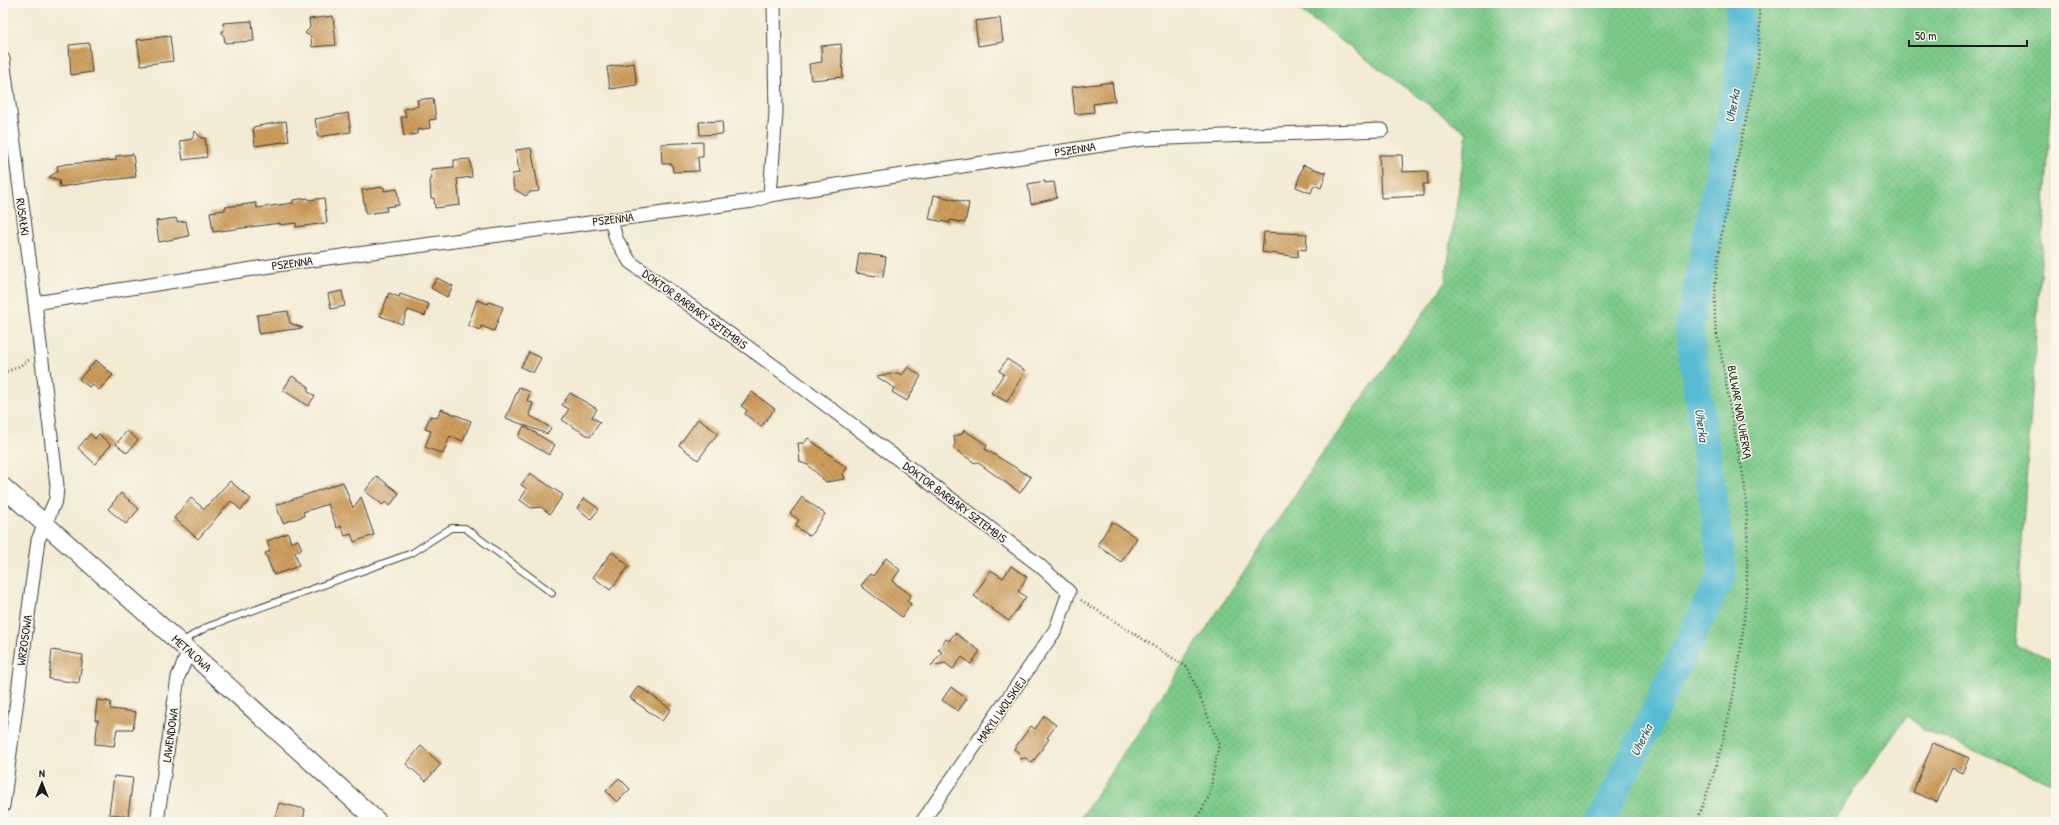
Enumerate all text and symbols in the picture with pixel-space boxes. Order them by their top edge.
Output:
scale bar [1909,22,2027,48]
text: 50 m [1915,27,1936,44]
water label: Uherka [1720,86,1744,124]
street label: PSZENNA [1053,137,1097,161]
street label: RUSAŁKI [12,197,34,237]
street label: PSZENNA [591,208,635,230]
street label: PSZENNA [270,252,314,274]
street label: DOKTOR BARBARY SZTEMBIS [639,265,751,353]
street label: BULWAR NAD UHERKĄ [1723,364,1757,461]
water label: Uherka [1691,407,1713,445]
street label: DOKTOR BARBARY SZTEMBIS [900,457,1011,547]
street label: WRZOSOWA [12,613,36,666]
street label: METALOWA [168,631,216,676]
street label: MARYLI WOLSKIEJ [972,673,1030,746]
street label: LAWENDOWA [158,706,182,763]
water label: Uherka [1626,719,1657,759]
north arrow [22,763,62,803]
text: N [39,766,45,780]

